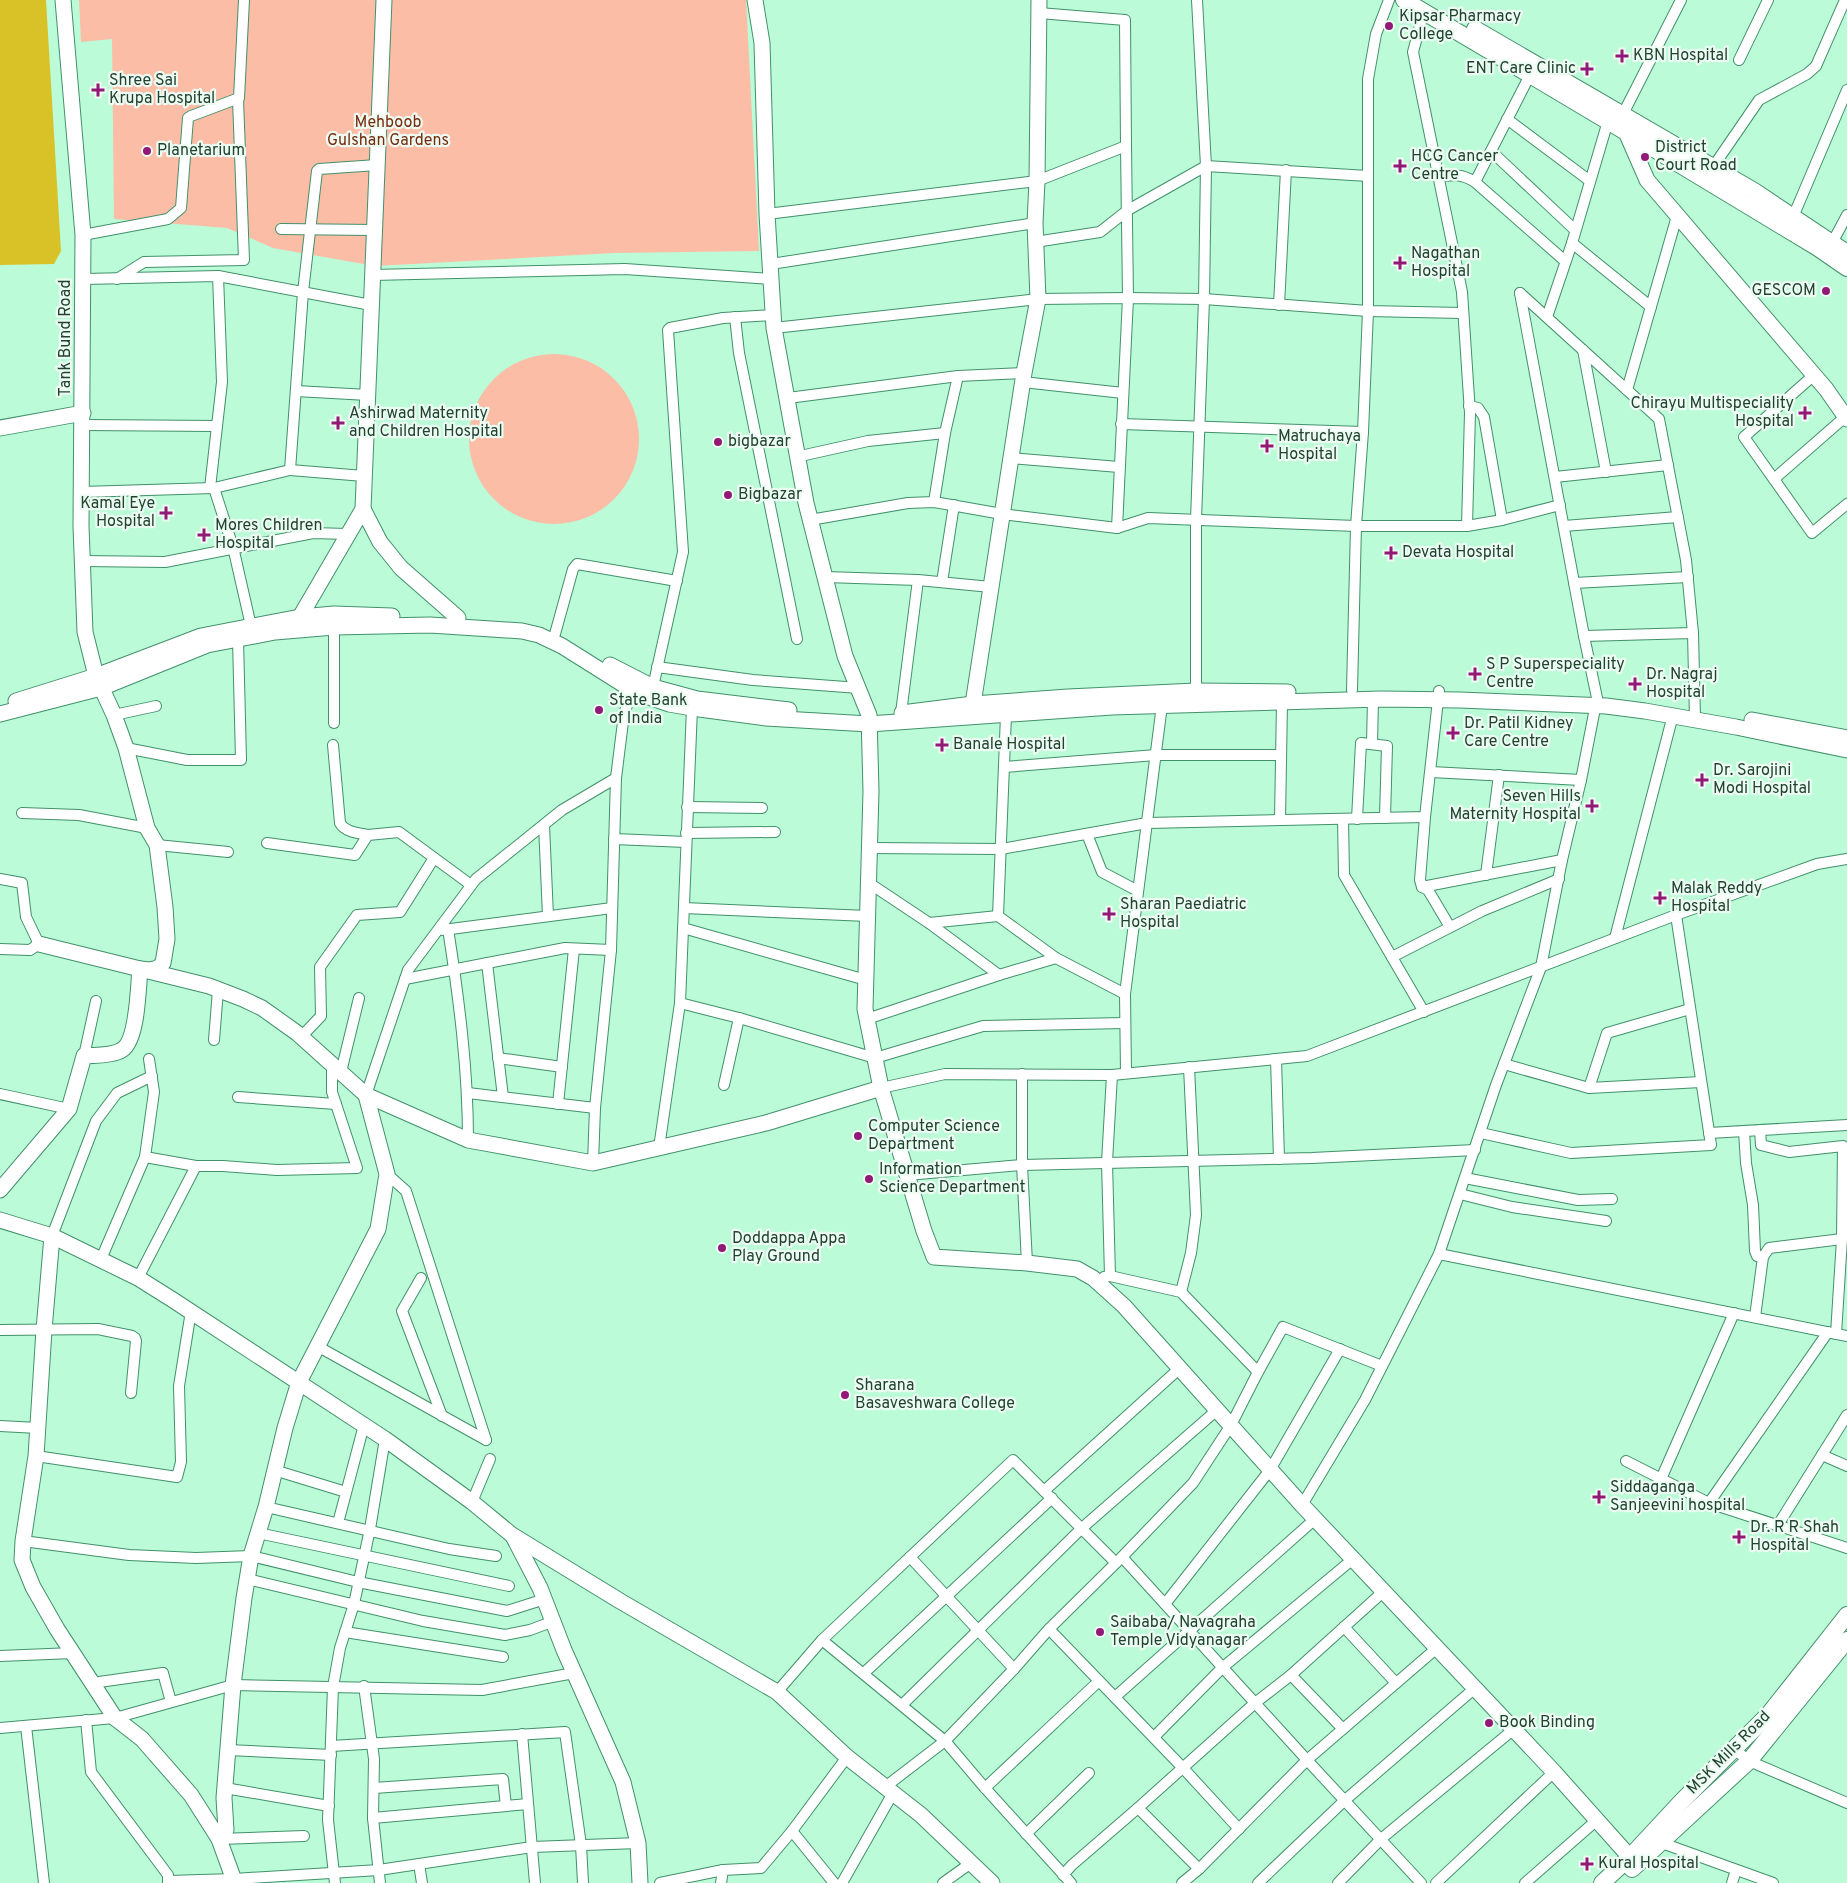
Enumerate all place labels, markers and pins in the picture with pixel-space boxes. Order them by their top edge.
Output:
place label: Kipsar Pharmacy College [1399,7,1521,45]
marker: Kipsar Pharmacy College [1383,20,1395,32]
place label: KBN Hospital [1633,46,1728,66]
marker: KBN Hospital [1615,49,1629,63]
place label: ENT Care Clinic [1466,59,1576,79]
marker: ENT Care Clinic [1580,62,1594,76]
place label: Shree Sai Krupa Hospital [109,71,215,109]
marker: Shree Sai Krupa Hospital [91,83,105,97]
place label: District Court Road [1655,138,1737,176]
place label: Planetarium [157,141,245,161]
marker: Planetarium [141,145,153,157]
place label: HCG Cancer Centre [1411,147,1499,185]
marker: District Court Road [1639,151,1651,163]
marker: HCG Cancer Centre [1393,159,1407,173]
place label: Nagathan Hospital [1411,244,1480,282]
marker: Nagathan Hospital [1393,256,1407,270]
place label: GESCOM [1751,281,1816,301]
marker: GESCOM [1820,285,1832,297]
place label: Chirayu Multispeciality Hospital [1631,394,1794,432]
place label: Ashirwad Maternity and Children Hospital [349,404,503,442]
marker: Chirayu Multispeciality Hospital [1798,406,1812,420]
marker: Ashirwad Maternity and Children Hospital [331,416,345,430]
place label: Matruchaya Hospital [1278,427,1361,465]
place label: bigbazar [728,432,791,452]
marker: bigbazar [712,436,724,448]
marker: Matruchaya Hospital [1260,439,1274,453]
place label: Bigbazar [738,485,802,505]
marker: Bigbazar [722,489,734,501]
place label: Kamal Eye Hospital [80,494,155,532]
marker: Kamal Eye Hospital [159,506,173,520]
place label: Mores Children Hospital [215,516,323,554]
marker: Mores Children Hospital [197,528,211,542]
place label: Devata Hospital [1402,543,1514,563]
marker: Devata Hospital [1384,546,1398,560]
place label: S P Superspeciality Centre [1486,655,1625,693]
place label: Dr. Nagraj Hospital [1646,665,1718,703]
marker: S P Superspeciality Centre [1468,667,1482,681]
marker: Dr. Nagraj Hospital [1628,677,1642,691]
place label: State Bank of India [609,691,688,729]
marker: State Bank of India [593,704,605,716]
place label: Dr. Patil Kidney Care Centre [1464,714,1573,752]
marker: Dr. Patil Kidney Care Centre [1446,726,1460,740]
place label: Banale Hospital [953,735,1065,755]
marker: Banale Hospital [935,738,949,752]
place label: Dr. Sarojini Modi Hospital [1713,761,1811,799]
marker: Dr. Sarojini Modi Hospital [1695,773,1709,787]
place label: Seven Hills Maternity Hospital [1449,787,1581,825]
marker: Seven Hills Maternity Hospital [1585,799,1599,813]
place label: Malak Reddy Hospital [1671,879,1762,917]
marker: Malak Reddy Hospital [1653,891,1667,905]
place label: Sharan Paediatric Hospital [1120,895,1247,933]
marker: Sharan Paediatric Hospital [1102,907,1116,921]
place label: Computer Science Department [868,1117,1000,1155]
marker: Computer Science Department [852,1130,864,1142]
place label: Information Science Department [879,1160,1026,1198]
marker: Information Science Department [863,1173,875,1185]
place label: Doddappa Appa Play Ground [732,1229,846,1267]
marker: Doddappa Appa Play Ground [716,1242,728,1254]
place label: Sharana Basaveshwara College [855,1376,1015,1414]
marker: Sharana Basaveshwara College [839,1389,851,1401]
place label: Siddaganga Sanjeevini hospital [1610,1478,1745,1516]
marker: Siddaganga Sanjeevini hospital [1592,1490,1606,1504]
place label: Dr. R R Shah Hospital [1750,1518,1839,1556]
marker: Dr. R R Shah Hospital [1732,1530,1746,1544]
place label: Saibaba/ Navagraha Temple Vidyanagar [1110,1613,1256,1651]
marker: Saibaba/ Navagraha Temple Vidyanagar [1094,1626,1106,1638]
place label: Book Binding [1499,1713,1595,1733]
marker: Book Binding [1483,1717,1495,1729]
place label: Kural Hospital [1598,1854,1699,1874]
marker: Kural Hospital [1580,1857,1594,1871]

